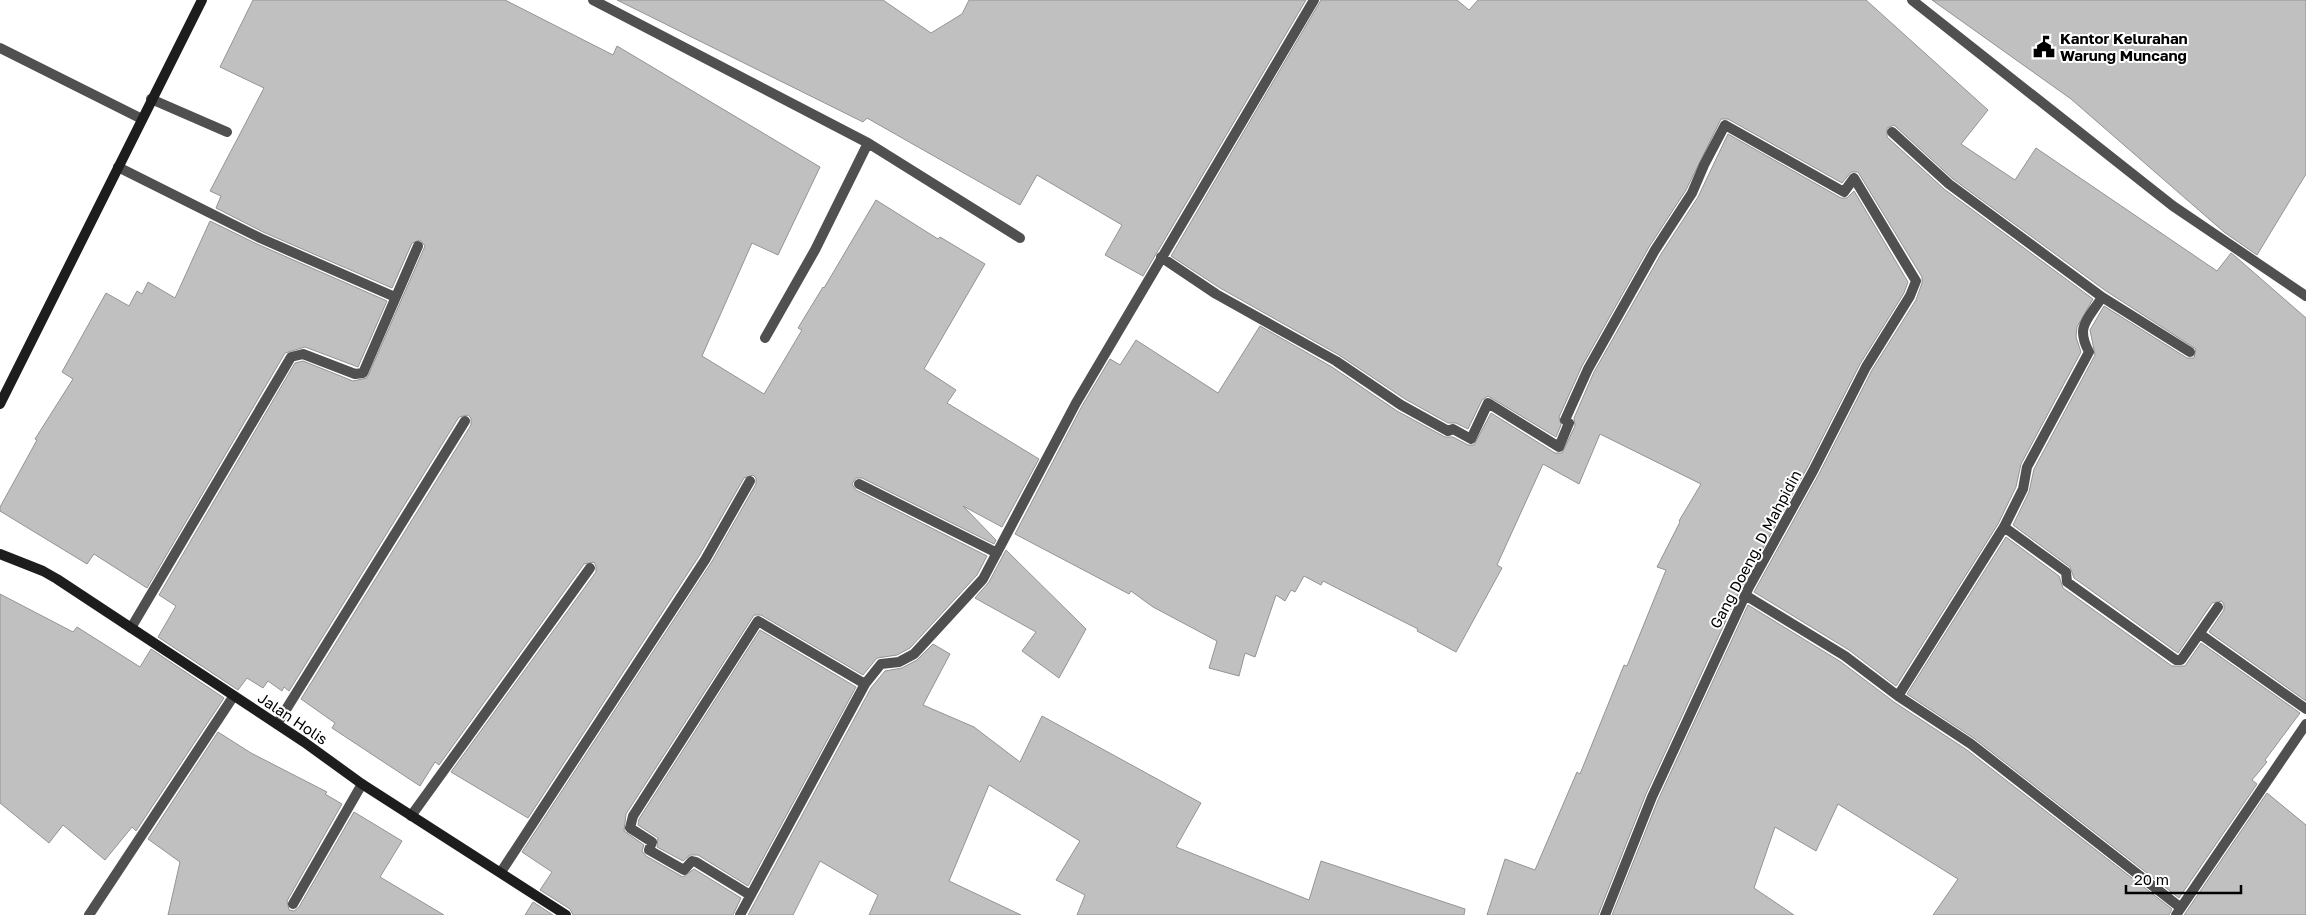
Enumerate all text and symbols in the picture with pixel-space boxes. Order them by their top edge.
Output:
place label: Kantor Kelurahan Warung Muncang [2060,29,2188,64]
public building icon: Kantor Kelurahan Warung Muncang [2031,34,2057,60]
street label: Gang Doeng. D Mahpidin [1706,467,1804,631]
street label: Jalan Holis [255,688,331,748]
scale bar [2126,862,2241,894]
text: 20 m [2134,870,2169,888]

